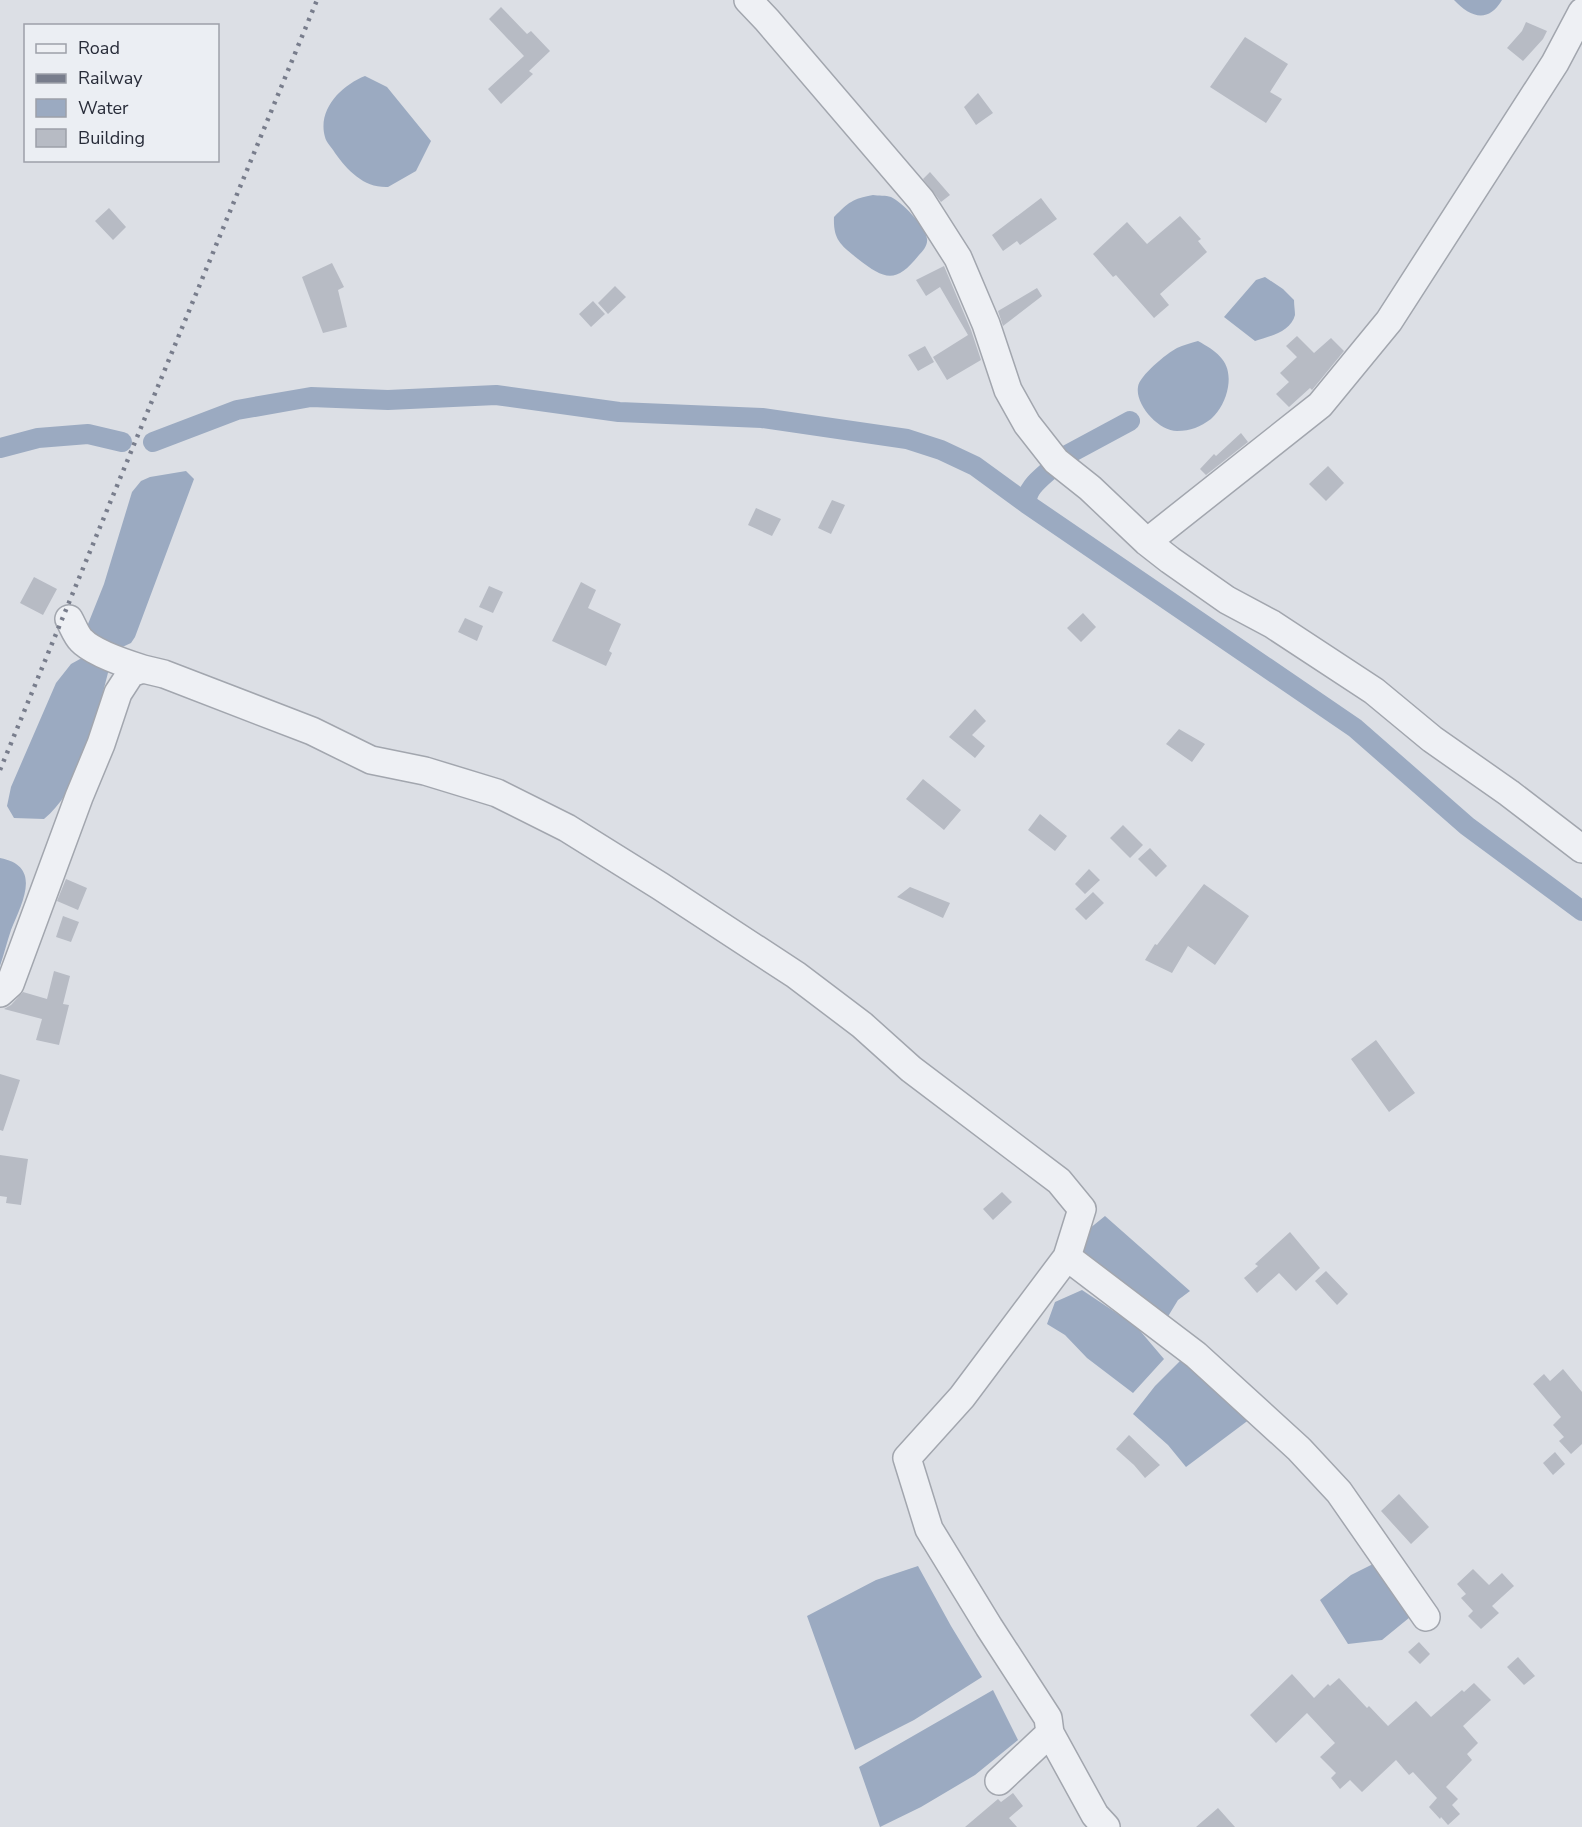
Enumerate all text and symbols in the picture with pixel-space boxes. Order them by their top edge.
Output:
legend [24,24,219,162]
text: Road [78,36,120,60]
text: Railway [78,66,143,90]
text: Water [78,96,129,120]
text: Building [78,126,145,150]

